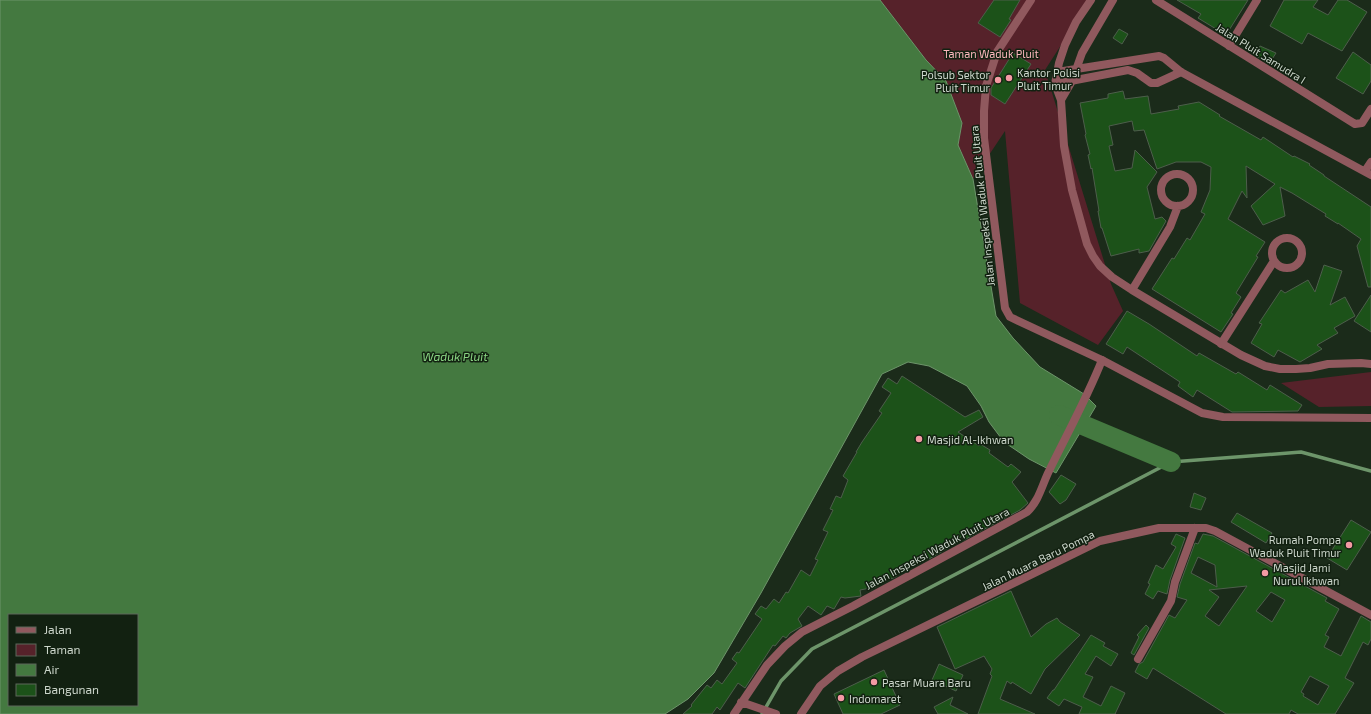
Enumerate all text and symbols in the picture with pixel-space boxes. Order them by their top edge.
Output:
street label: Jalan Pluit Samudra I [1214,20,1308,86]
park label: Taman Waduk Pluit [943,47,1039,60]
place label: Kantor Polisi Pluit Timur [1017,66,1080,92]
place label: Polsub Sektor Pluit Timur [921,68,991,94]
marker: Kantor Polisi Pluit Timur [1004,73,1014,83]
marker: Polsub Sektor Pluit Timur [993,75,1003,85]
street label: Jalan Inspeksi Waduk Pluit Utara [967,125,997,287]
water label: Waduk Pluit [422,349,488,363]
place label: Masjid Al-Ikhwan [927,433,1013,447]
marker: Masjid Al-Ikhwan [914,434,924,444]
street label: Jalan Inspeksi Waduk Pluit Utara [863,504,1011,592]
street label: Jalan Muara Baru Pompa [980,527,1096,593]
place label: Rumah Pompa Waduk Pluit Timur [1250,533,1342,559]
marker: Rumah Pompa Waduk Pluit Timur [1344,540,1354,550]
place label: Masjid Jami Nurul Ikhwan [1273,561,1339,587]
marker: Masjid Jami Nurul Ikhwan [1260,568,1270,578]
legend [8,614,138,706]
text: Jalan [44,622,72,636]
text: Taman [44,642,81,656]
text: Air [44,662,59,676]
place label: Pasar Muara Baru [882,676,971,689]
marker: Pasar Muara Baru [869,677,879,687]
text: Bangunan [44,682,99,696]
place label: Indomaret [849,692,901,705]
marker: Indomaret [836,693,846,703]

